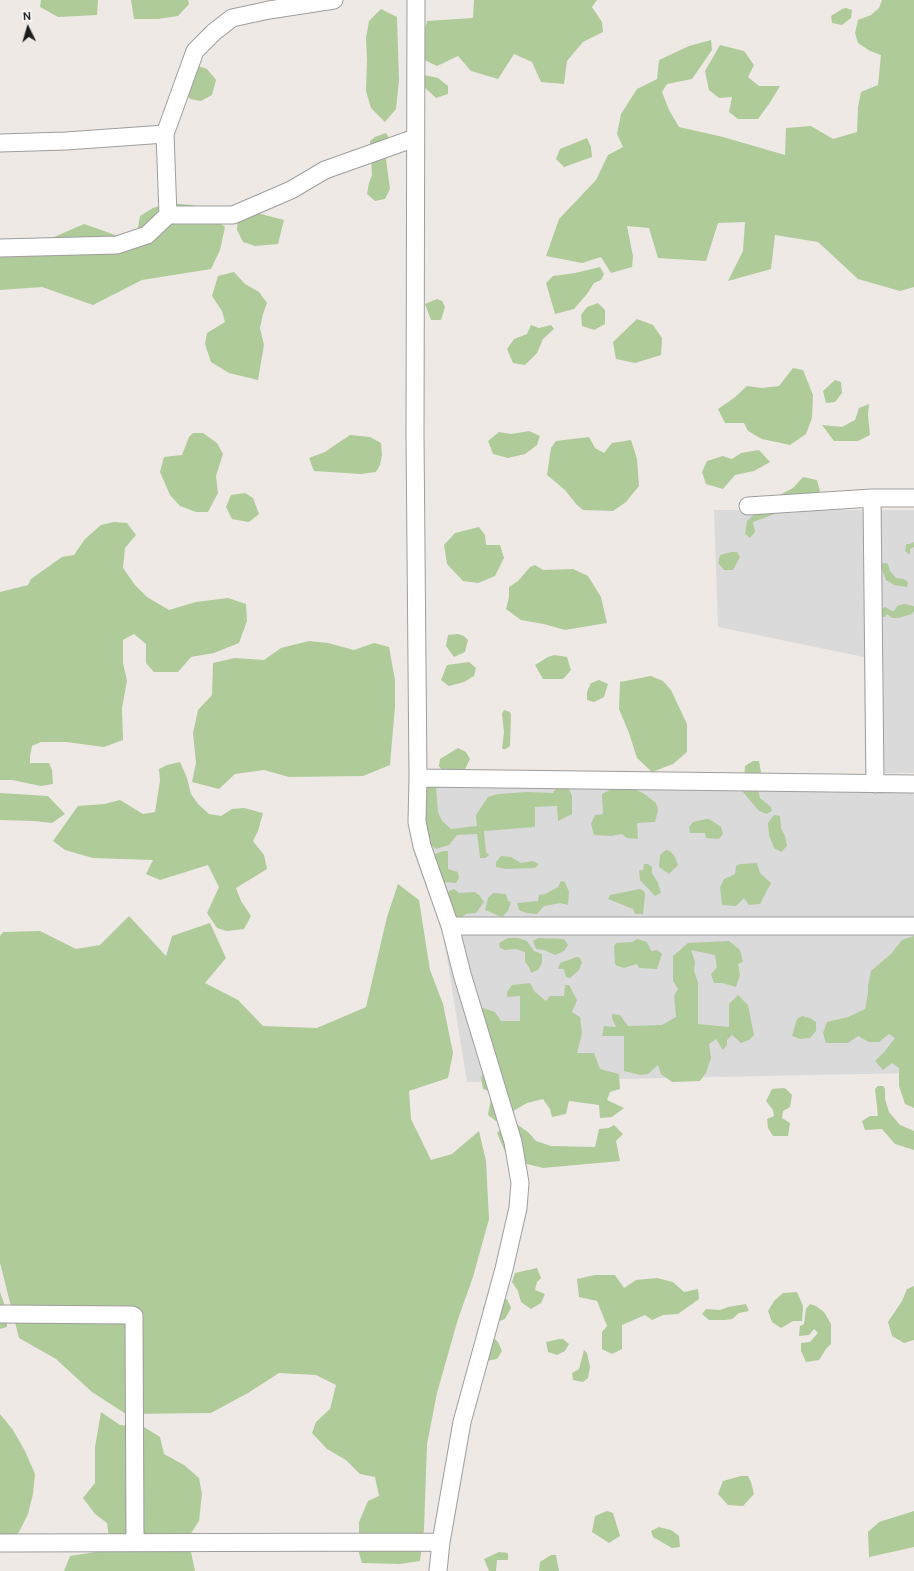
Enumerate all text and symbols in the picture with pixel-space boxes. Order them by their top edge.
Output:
north arrow [8,8,48,48]
text: N [22,9,32,23]

